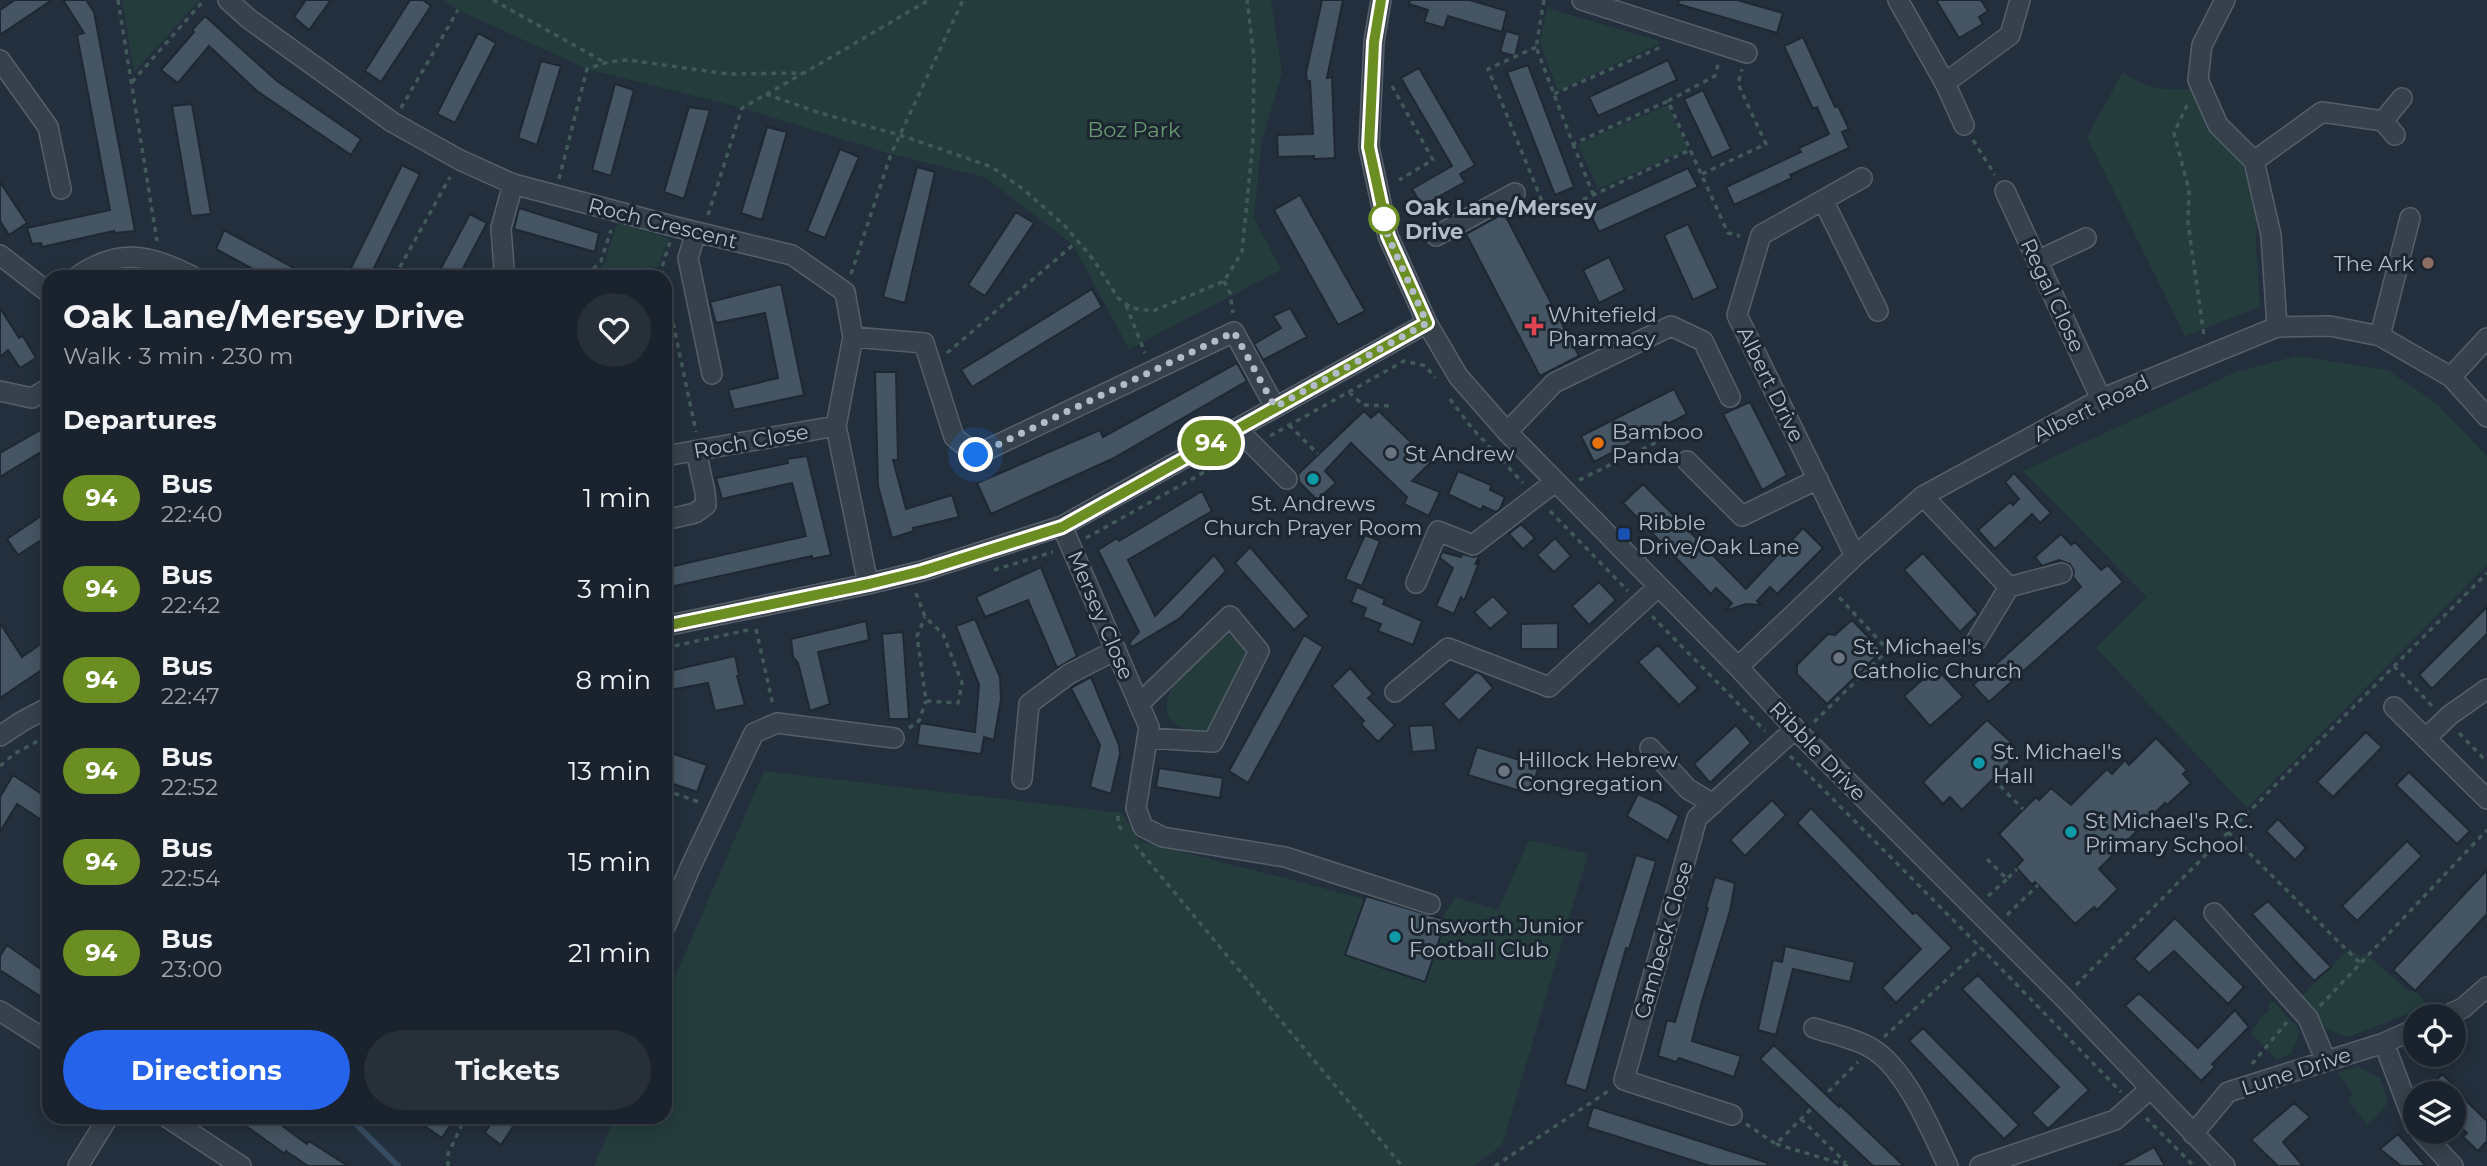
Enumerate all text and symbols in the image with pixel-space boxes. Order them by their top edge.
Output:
park label: Boz Park [1087,117,1181,142]
street label: Roch Crescent [586,192,740,254]
place label: Oak Lane/Mersey Drive [1405,195,1597,244]
marker: Oak Lane/Mersey Drive [1369,204,1399,234]
street label: Regal Close [2016,234,2090,356]
place label: The Ark [2334,251,2414,276]
marker: The Ark [2420,255,2436,271]
button: heart [577,293,651,367]
text: Oak Lane/Mersey Drive [63,296,465,336]
place label: Whitefield Pharmacy [1548,302,1657,351]
marker: Whitefield Pharmacy [1526,318,1542,334]
street label: Albert Drive [1732,322,1810,446]
text: Walk · 3 min · 230 m [63,342,293,370]
street label: Albert Road [2029,369,2153,447]
text: Departures [63,404,217,436]
street label: Roch Close [692,419,810,463]
place label: Bamboo Panda [1612,419,1703,468]
line badge: 94 [1180,420,1242,466]
text: 94 [1195,428,1227,457]
marker: Bamboo Panda [1590,435,1606,451]
your location [958,437,993,472]
place label: St Andrew [1405,441,1515,466]
marker: St Andrew [1383,445,1399,461]
text: Bus [161,468,213,500]
marker: St. Andrews Church Prayer Room [1305,471,1321,487]
text: 1 min [583,482,651,514]
text: 94 [86,483,117,512]
place label: St. Andrews Church Prayer Room [1204,491,1422,540]
text: 22:40 [161,500,222,528]
place label: Ribble Drive/Oak Lane [1638,510,1799,559]
marker: Ribble Drive/Oak Lane [1616,526,1632,542]
street label: Mersey Close [1063,547,1139,683]
text: Bus [161,559,213,591]
text: 3 min [577,573,651,605]
text: 94 [86,574,117,603]
text: 22:42 [161,591,220,619]
place label: St. Michael's Catholic Church [1853,634,2022,683]
text: Bus [161,650,213,682]
marker: St. Michael's Catholic Church [1831,650,1847,666]
text: 8 min [575,664,651,696]
text: 94 [86,665,117,694]
text: 22:47 [161,682,220,710]
street label: Ribble Drive [1764,696,1872,806]
place label: St. Michael's Hall [1993,739,2121,788]
text: Bus [161,741,213,773]
place label: Hillock Hebrew Congregation [1518,747,1679,796]
text: 13 min [568,755,651,787]
marker: St. Michael's Hall [1971,755,1987,771]
text: 94 [86,756,117,785]
marker: Hillock Hebrew Congregation [1496,763,1512,779]
text: 22:52 [161,773,218,801]
place label: St Michael's R.C. Primary School [2085,808,2253,857]
marker: St Michael's R.C. Primary School [2063,824,2079,840]
text: Bus [161,832,213,864]
text: 15 min [568,846,651,878]
text: 94 [86,847,117,876]
street label: Cambeck Close [1629,858,1697,1022]
text: 22:54 [161,864,220,892]
place label: Unsworth Junior Football Club [1409,913,1584,962]
text: Bus [161,923,213,955]
marker: Unsworth Junior Football Club [1387,929,1403,945]
text: 21 min [568,937,651,969]
text: 94 [86,938,117,967]
text: 23:00 [161,955,222,983]
map controls [2403,1004,2466,1144]
button: locate [2403,1004,2466,1067]
button: Directions [63,1030,350,1110]
button: Tickets [364,1030,651,1110]
street label: Lune Drive [2238,1042,2354,1100]
button: layers [2403,1081,2466,1144]

